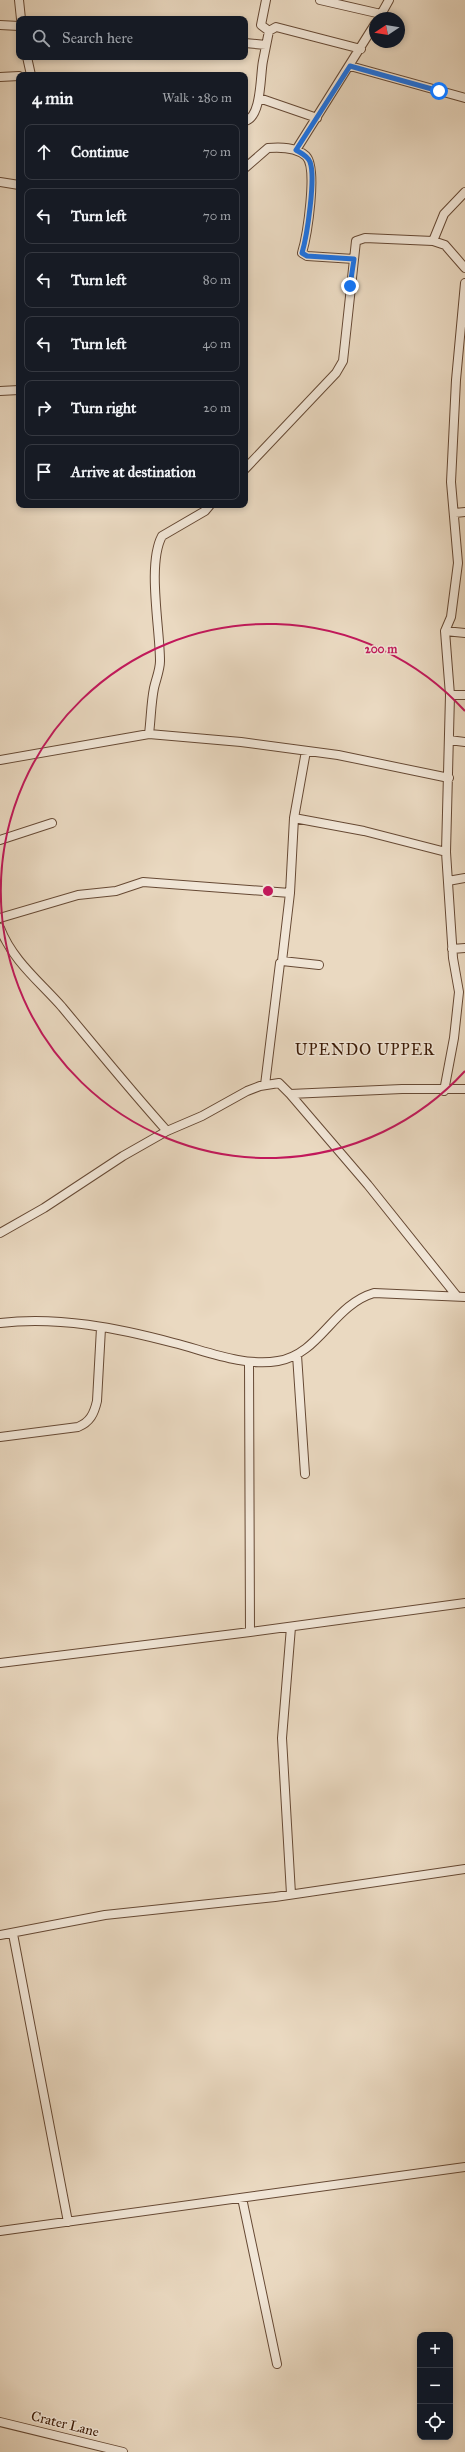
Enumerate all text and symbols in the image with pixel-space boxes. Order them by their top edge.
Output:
north arrow [369,12,405,48]
search box [16,16,248,60]
icon: search [30,27,52,49]
text: Search here [62,29,133,47]
route start [430,82,448,100]
text: 4 min [32,88,73,109]
text: Walk · 280 m [162,90,232,106]
icon: ahead [33,141,55,163]
text: Continue [71,143,129,161]
text: 70 m [203,144,231,160]
icon: left [33,205,55,227]
text: Turn left [71,207,127,225]
text: 70 m [203,208,231,224]
icon: left [33,269,55,291]
text: Turn left [71,271,127,289]
text: 80 m [203,272,231,288]
route end [341,277,359,295]
icon: left [33,333,55,355]
text: Turn left [71,335,127,353]
text: 40 m [202,336,231,352]
icon: right [33,397,55,419]
text: Turn right [71,399,136,417]
text: 20 m [203,400,231,416]
icon: arrive [33,461,55,483]
text: Arrive at destination [71,463,196,481]
text: 200 m [365,642,398,656]
centre of rings [261,884,275,898]
district label: UPENDO UPPER [295,1040,435,1059]
map controls [417,2332,453,2440]
button: + [417,2332,453,2368]
button: − [417,2368,453,2404]
button: locate [417,2404,453,2440]
street label: Crater Lane [29,2407,101,2441]

